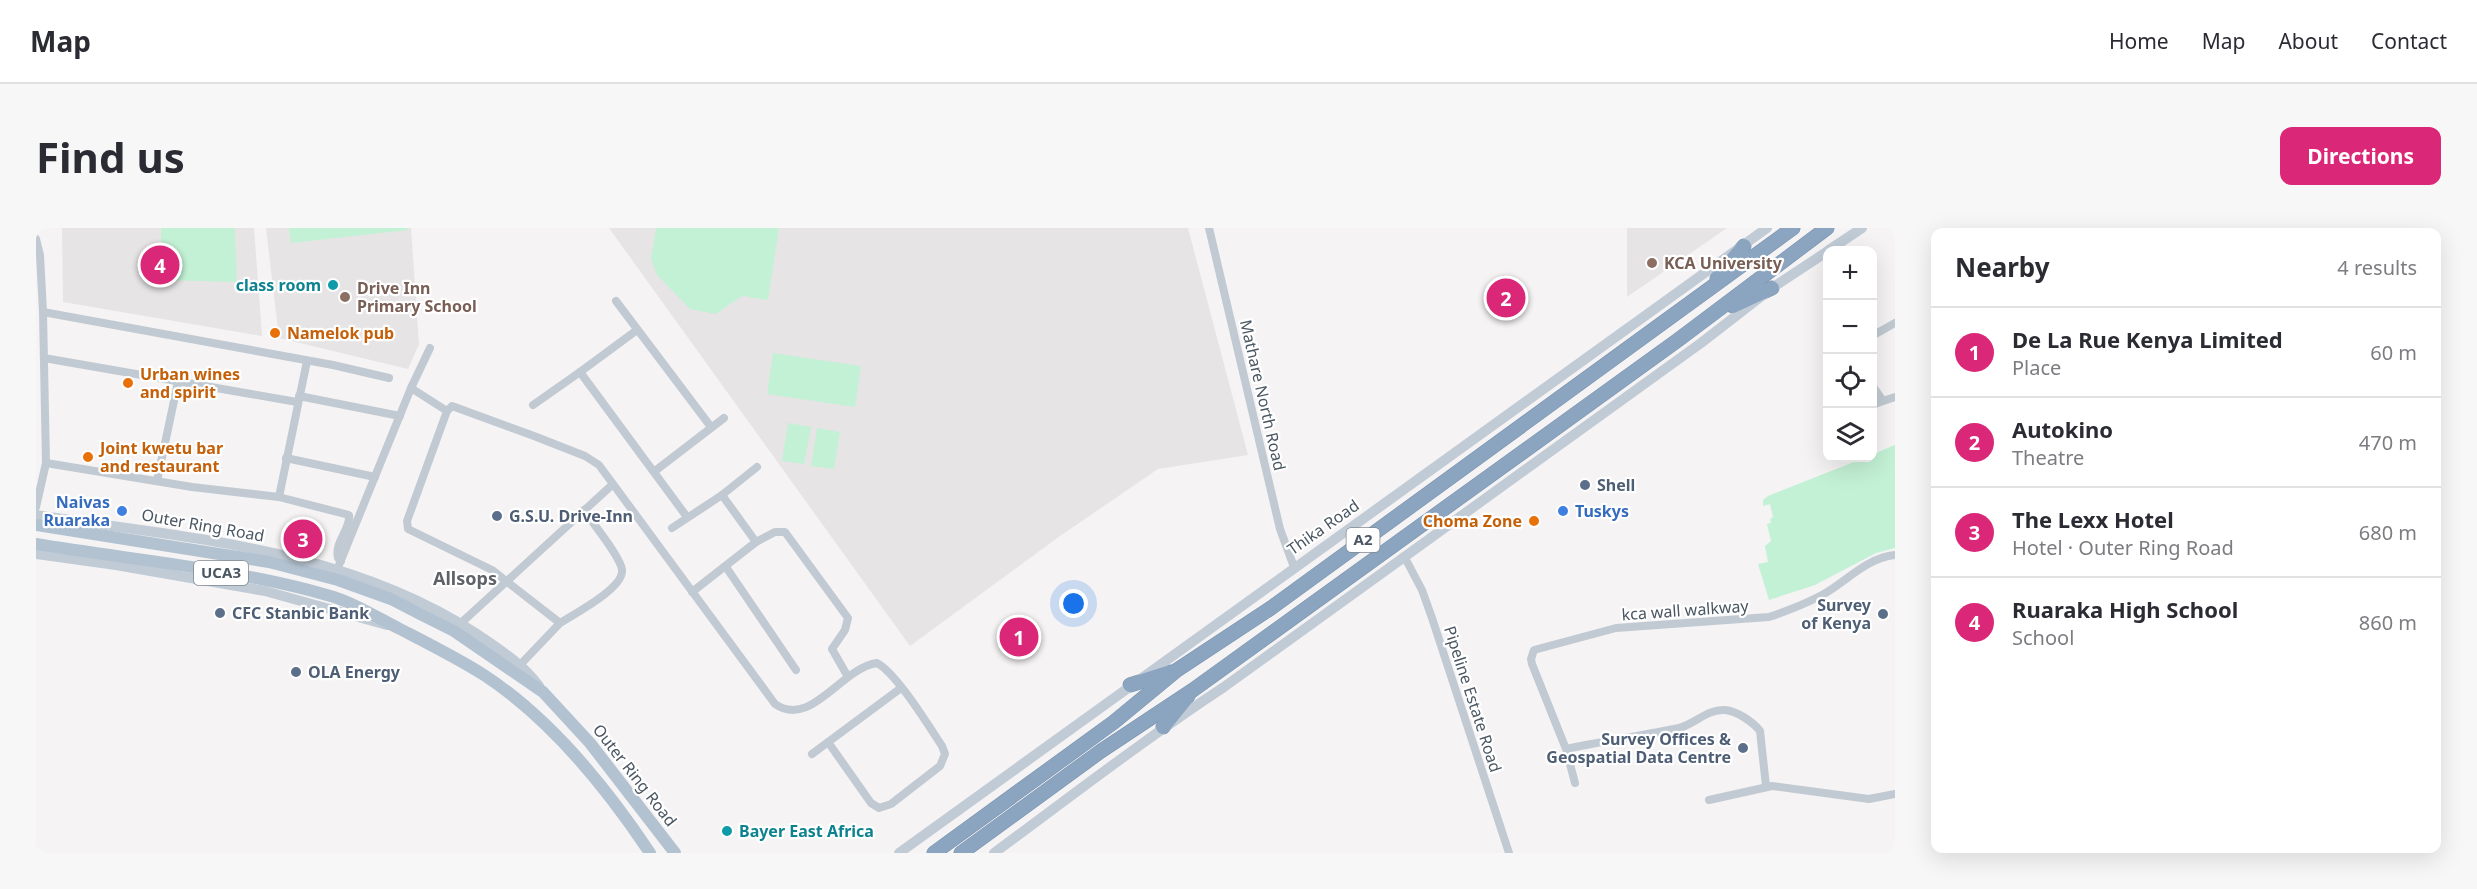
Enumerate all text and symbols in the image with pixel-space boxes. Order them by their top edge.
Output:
text: Map [30,22,91,60]
text: Home [2109,27,2169,55]
text: Map [2202,27,2245,55]
text: About [2278,27,2338,55]
text: Contact [2371,27,2447,55]
button: Directions [2280,127,2441,185]
text: Find us [36,128,185,185]
pin: 4 [140,243,180,288]
map controls [1823,246,1877,462]
button: + [1823,246,1877,300]
text: Nearby [1955,249,2050,285]
place label: KCA University [1664,252,1783,274]
text: 4 results [2337,254,2417,281]
marker: KCA University [1645,256,1659,270]
place label: class room [236,274,321,296]
pin: 2 [1486,276,1526,320]
place label: Drive Inn Primary School [357,277,477,317]
marker: class room [326,278,340,292]
marker: Drive Inn Primary School [338,290,352,304]
button: − [1823,300,1877,354]
street label: Mathare North Road [1235,317,1291,473]
place label: Namelok pub [287,322,394,344]
text: De La Rue Kenya Limited [2012,324,2283,354]
marker: Namelok pub [268,326,282,340]
text: 1 [1969,339,1980,366]
text: 60 m [2370,339,2417,366]
button: locate [1823,354,1877,408]
text: Place [2012,354,2061,381]
place label: Urban wines and spirit [140,363,240,403]
marker: Urban wines and spirit [121,376,135,390]
button: layers [1823,408,1877,462]
text: Autokino [2012,414,2113,444]
text: 2 [1969,429,1980,456]
text: 470 m [2359,429,2417,456]
place label: Joint kwetu bar and restaurant [98,437,223,477]
text: Theatre [2012,444,2084,471]
marker: Joint kwetu bar and restaurant [81,450,95,464]
place label: Shell [1597,474,1635,496]
marker: Shell [1578,478,1592,492]
place label: Naivas Ruaraka [44,491,110,531]
street label: Thika Road [1283,494,1363,560]
place label: Tuskys [1575,500,1629,522]
street label: Outer Ring Road [140,503,266,547]
marker: Naivas Ruaraka [115,504,129,518]
marker: Tuskys [1556,504,1570,518]
text: The Lexx Hotel [2012,504,2174,534]
place label: G.S.U. Drive-Inn [509,505,633,527]
marker: G.S.U. Drive-Inn [490,509,504,523]
place label: Choma Zone [1423,510,1522,532]
marker: Choma Zone [1527,514,1541,528]
pin: 3 [284,516,322,562]
text: 3 [1969,519,1980,546]
text: 680 m [2359,519,2417,546]
road number: A2 [1346,528,1380,552]
text: Hotel · Outer Ring Road [2012,534,2234,561]
road number: UCA3 [194,561,248,585]
district label: Allsops [433,566,497,590]
your location [1059,589,1088,618]
place label: Survey of Kenya [1801,594,1872,634]
text: Ruaraka High School [2012,594,2238,624]
street label: kca wall walkway [1621,595,1750,625]
place label: CFC Stanbic Bank [232,602,369,624]
marker: CFC Stanbic Bank [213,606,227,620]
marker: Survey of Kenya [1876,607,1890,621]
text: 4 [1969,609,1980,636]
text: 860 m [2359,609,2417,636]
pin: 1 [1000,614,1038,660]
street label: Pipeline Estate Road [1439,623,1507,775]
text: School [2012,624,2074,651]
place label: OLA Energy [308,661,401,683]
marker: OLA Energy [289,665,303,679]
street label: Outer Ring Road [588,719,682,831]
place label: Survey Offices & Geospatial Data Centre [1546,728,1731,768]
marker: Survey Offices & Geospatial Data Centre [1736,741,1750,755]
place label: Bayer East Africa [739,820,874,842]
marker: Bayer East Africa [720,824,734,838]

